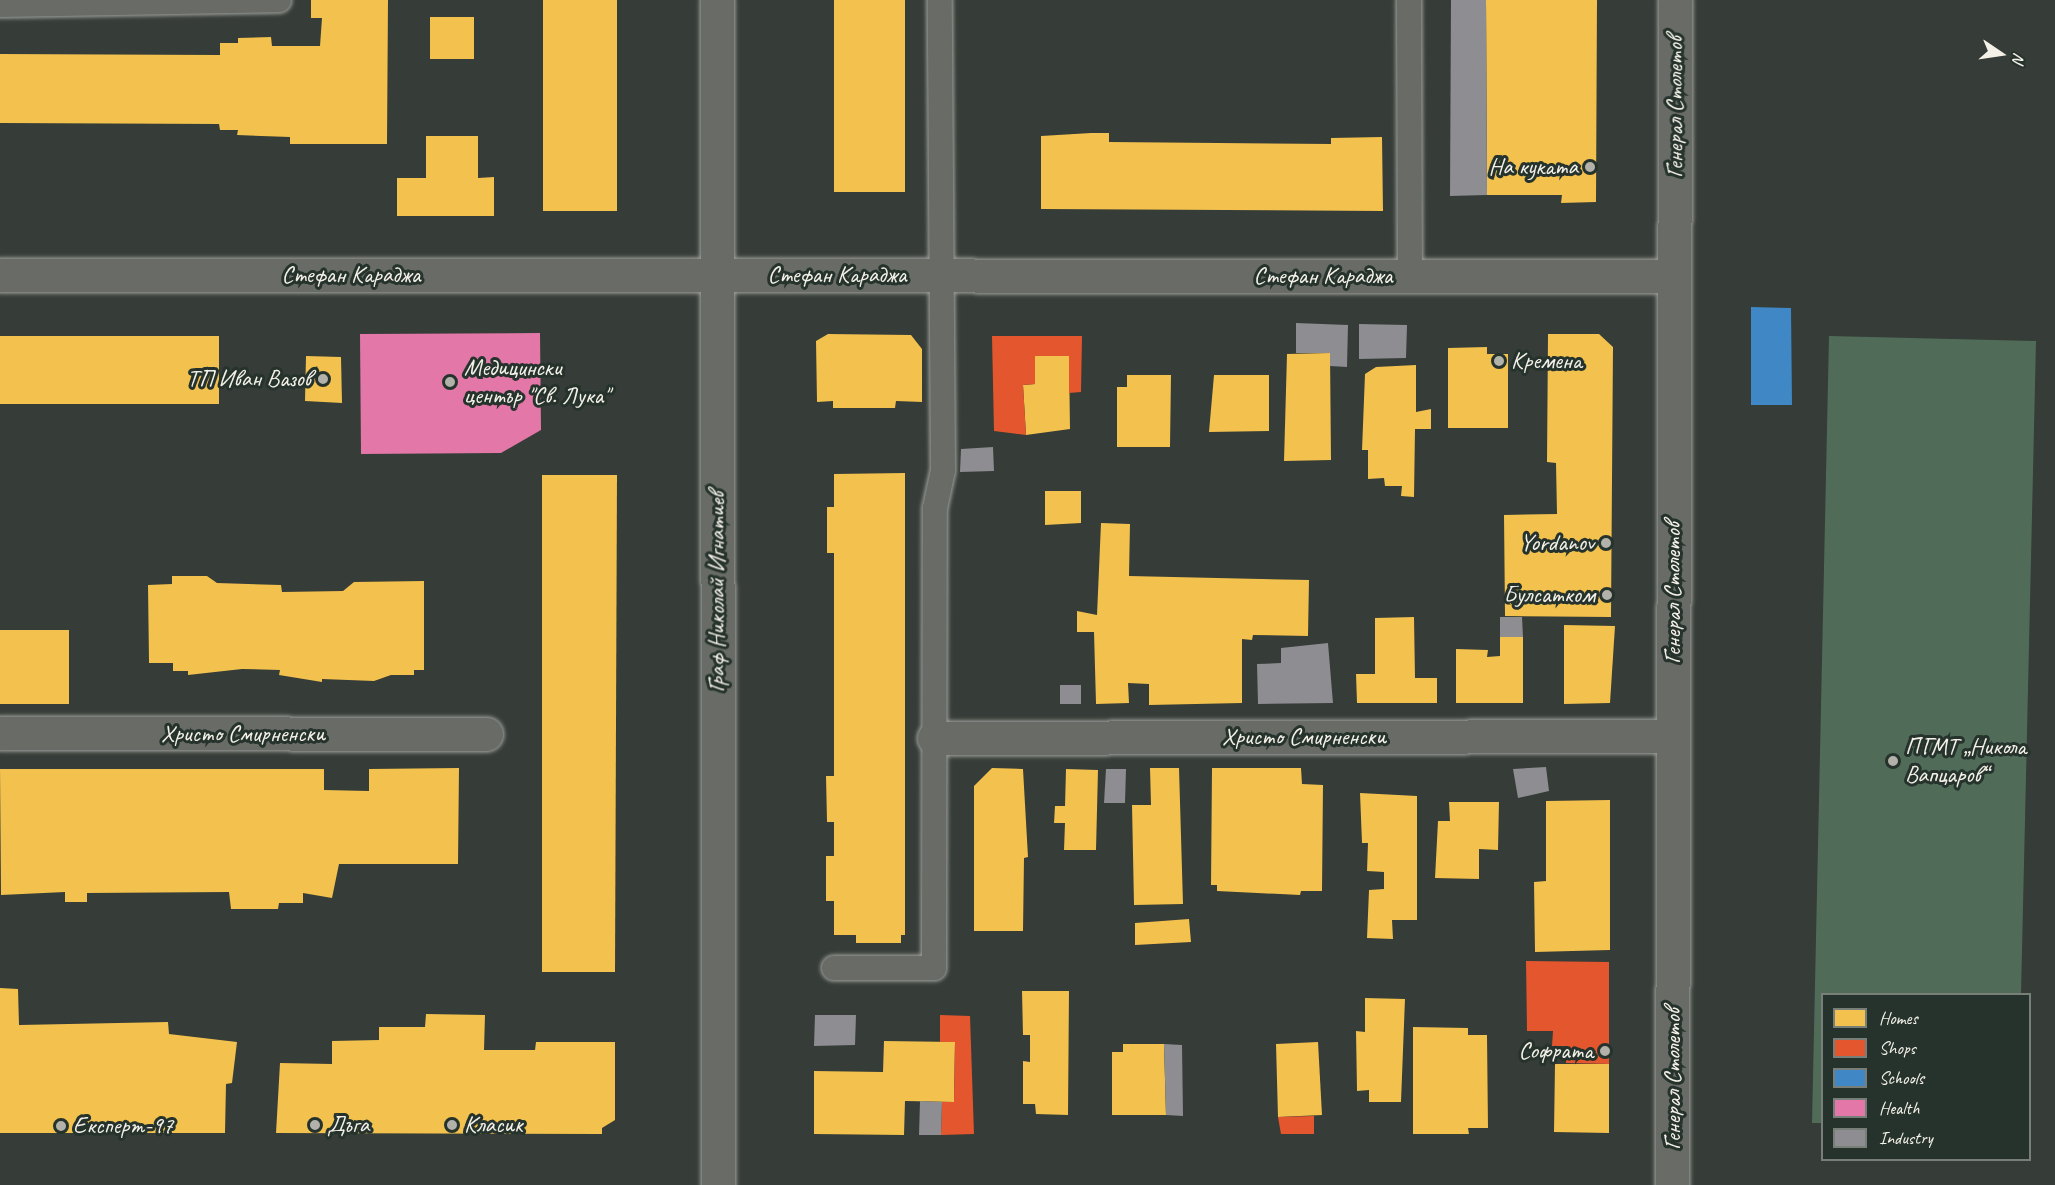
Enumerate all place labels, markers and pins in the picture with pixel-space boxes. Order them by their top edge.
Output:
place label: На куката [1489,153,1578,181]
marker: На куката [1583,160,1597,174]
place label: Кремена [1511,347,1582,375]
place label: Медицински център "Св. Лука" [464,354,609,410]
marker: Кремена [1492,354,1506,368]
place label: ТП Иван Вазов [187,365,311,393]
marker: ТП Иван Вазов [316,372,330,386]
marker: Медицински център "Св. Лука" [441,373,459,391]
place label: Yordanov [1520,529,1594,557]
marker: Yordanov [1599,536,1613,550]
place label: Булсатком [1504,581,1595,609]
marker: Булсатком [1600,588,1614,602]
place label: ПГМТ „Никола Вапцаров“ [1905,733,2026,789]
marker: ПГМТ „Никола Вапцаров“ [1886,754,1900,768]
place label: Софрата [1518,1037,1593,1065]
marker: Софрата [1598,1044,1612,1058]
place label: Дъга [327,1111,369,1139]
place label: Класик [464,1111,523,1139]
place label: Експерт-97 [73,1112,173,1140]
marker: Дъга [308,1118,322,1132]
marker: Класик [445,1118,459,1132]
marker: Експерт-97 [54,1119,68,1133]

